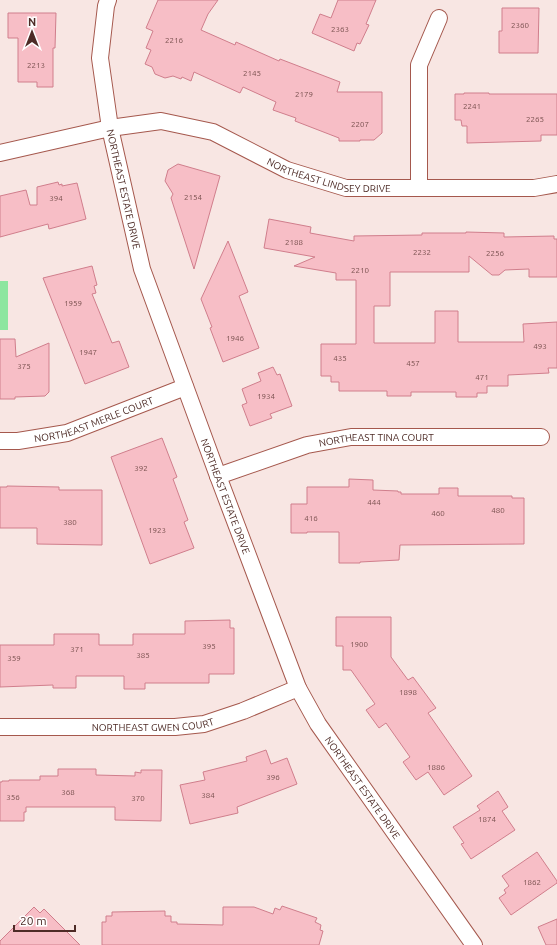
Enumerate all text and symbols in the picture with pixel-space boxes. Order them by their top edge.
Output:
north arrow [12,12,52,52]
text: N [28,16,36,28]
house number: 2360 [511,21,530,30]
house number: 2363 [331,25,349,34]
house number: 2216 [165,36,184,45]
house number: 2213 [27,61,45,70]
house number: 2145 [243,69,261,78]
house number: 2179 [295,90,313,99]
house number: 2241 [463,102,481,111]
house number: 2265 [526,115,544,124]
house number: 2207 [351,120,369,129]
street label: NORTHEAST ESTATE DRIVE [105,128,143,250]
street label: NORTHEAST LINDSEY DRIVE [265,155,391,194]
house number: 2154 [184,193,203,202]
house number: 394 [49,194,63,203]
house number: 2188 [285,238,304,247]
house number: 2232 [413,248,431,257]
house number: 2256 [486,249,505,258]
house number: 2210 [351,266,370,275]
house number: 1959 [64,299,82,308]
house number: 1946 [226,334,245,343]
house number: 493 [533,342,547,351]
house number: 1947 [79,348,97,357]
house number: 435 [333,354,347,363]
house number: 457 [406,359,420,368]
house number: 375 [17,362,31,371]
house number: 471 [475,373,489,382]
house number: 1934 [257,392,276,401]
street label: NORTHEAST MERLE COURT [33,394,155,444]
street label: NORTHEAST TINA COURT [318,431,434,448]
street label: NORTHEAST ESTATE DRIVE [199,437,252,556]
house number: 392 [134,464,148,473]
house number: 444 [367,498,381,507]
house number: 480 [491,506,505,515]
house number: 460 [431,509,445,518]
house number: 416 [304,514,318,523]
house number: 380 [63,518,77,527]
house number: 1923 [148,526,166,535]
house number: 1900 [350,640,369,649]
house number: 395 [202,642,216,651]
house number: 371 [70,645,84,654]
house number: 385 [136,651,150,660]
house number: 359 [7,654,21,663]
house number: 1898 [399,688,418,697]
street label: NORTHEAST GWEN COURT [92,715,216,733]
street label: NORTHEAST ESTATE DRIVE [323,734,403,841]
house number: 1886 [427,763,446,772]
house number: 396 [266,773,280,782]
house number: 368 [61,788,75,797]
house number: 384 [201,791,215,800]
house number: 356 [6,793,20,802]
house number: 370 [131,794,145,803]
house number: 1874 [478,815,497,824]
house number: 1862 [523,878,541,887]
scale bar [14,907,75,933]
text: 20 m [20,914,47,927]

